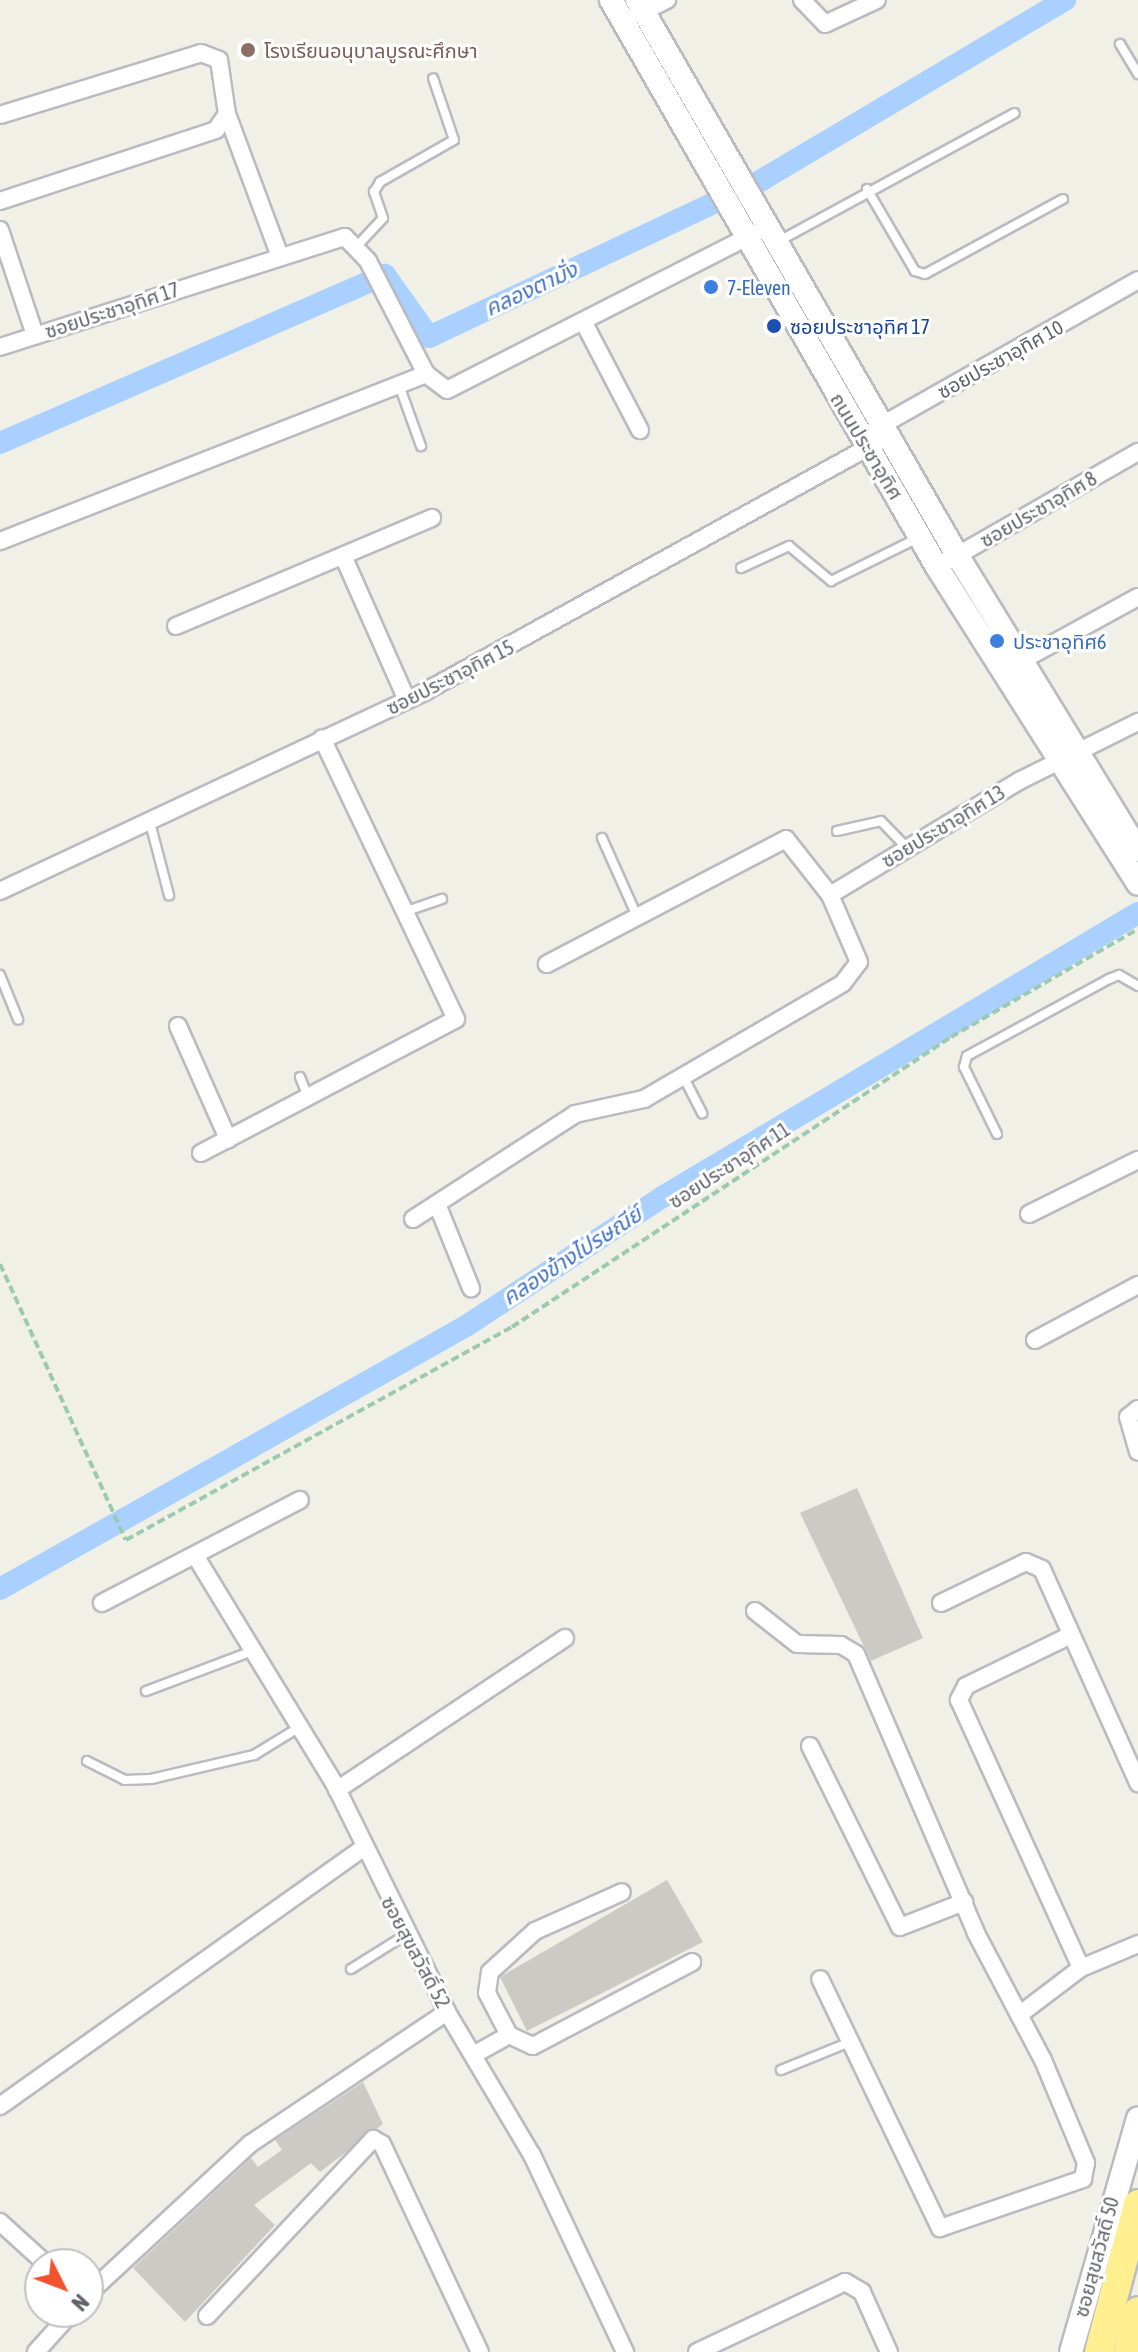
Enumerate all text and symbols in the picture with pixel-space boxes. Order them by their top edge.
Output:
place label: โรงเรียนอนุบาลบูรณะศึกษา [264,38,478,62]
marker: โรงเรียนอนุบาลบูรณะศึกษา [239,41,257,59]
water label: คลองตามั่ง [481,256,581,322]
place label: 7-Eleven [727,275,791,299]
street label: ซอยประชาอุทิศ 17 [42,277,182,343]
marker: 7-Eleven [702,278,720,296]
place label: ซอยประชาอุทิศ 17 [790,314,930,338]
street label: ซอยประชาอุทิศ 10 [933,315,1067,403]
marker: ซอยประชาอุทิศ 17 [765,317,783,335]
street label: ถนนประชาอุทิศ [826,388,908,504]
street label: ซอยประชาอุทิศ 8 [975,466,1101,552]
place label: ประชาอุทิศ6 [1013,629,1106,653]
marker: ประชาอุทิศ6 [988,632,1006,650]
street label: ซอยประชาอุทิศ 15 [382,635,518,719]
street label: ซอยประชาอุทิศ 13 [877,780,1009,872]
street label: ซอยประชาอุทิศ 11 [664,1117,794,1213]
water label: คลองข้างไปรษณีย์ [497,1201,647,1311]
street label: ซอยสุขสวัสดิ์ 52 [376,1892,456,2012]
street label: ซอยสุขสวัสดิ์ 50 [1068,2194,1124,2320]
north arrow [24,2248,104,2328]
text: N [66,2289,94,2316]

